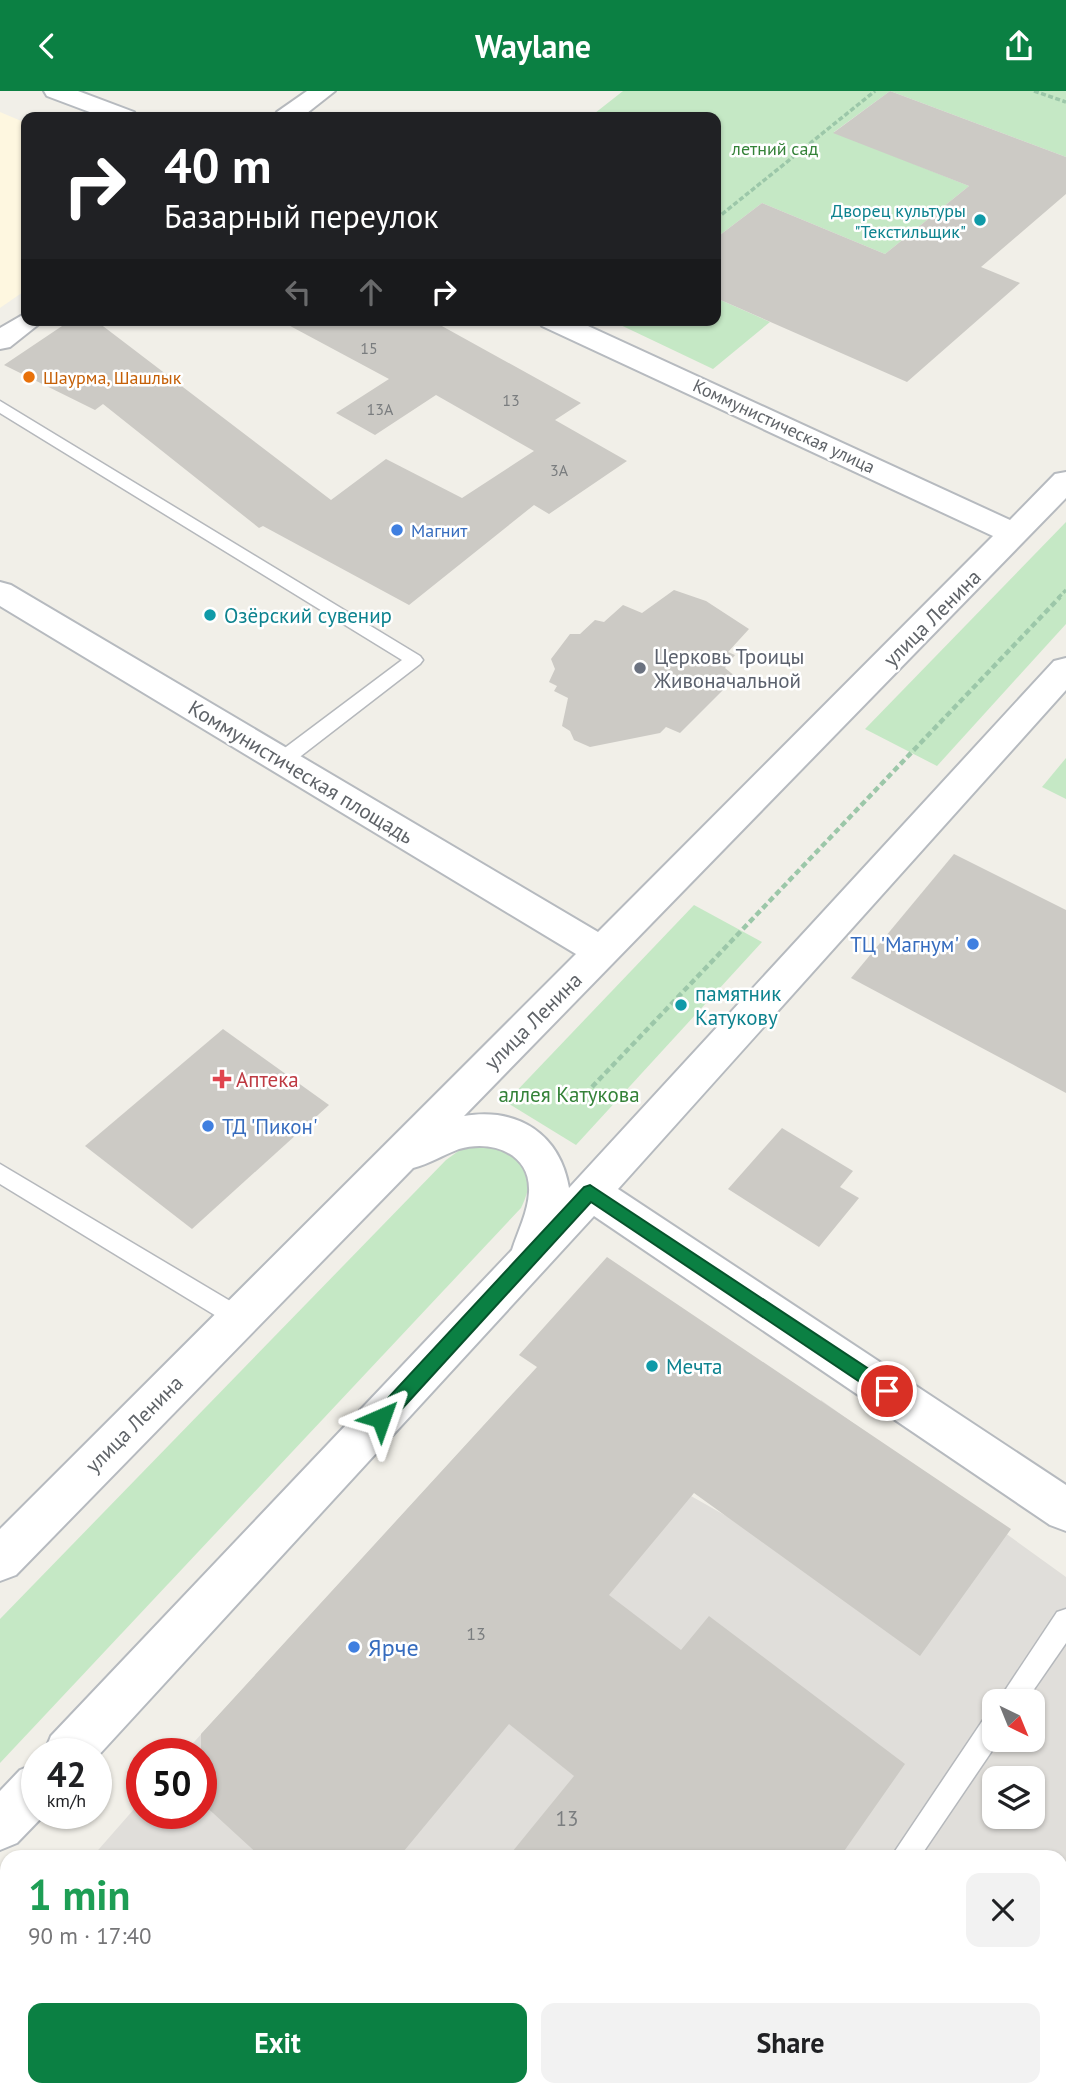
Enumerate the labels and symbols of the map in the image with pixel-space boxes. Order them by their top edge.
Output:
park label: летний сад [731,137,818,160]
place label: Дворец культуры "Текстильщик" [831,199,966,243]
marker: Дворец культуры "Текстильщик" [972,212,988,228]
house number: 15 [360,338,378,358]
place label: Шаурма, Шашлык [43,366,182,389]
marker: Шаурма, Шашлык [21,369,37,385]
street label: Коммунистическая улица [689,374,879,478]
house number: 13 [502,390,520,410]
house number: 13А [367,399,394,419]
house number: 3А [550,460,569,480]
place label: Магнит [411,519,468,542]
marker: Магнит [389,522,405,538]
street label: улица Ленина [877,563,987,673]
place label: Озёрский сувенир [224,602,392,629]
marker: Озёрский сувенир [202,607,218,623]
place label: Церковь Троицы Живоначальной [653,643,804,694]
marker: Церковь Троицы Живоначальной [632,660,648,676]
street label: Коммунистическая площадь [183,694,419,850]
place label: ТЦ 'Магнум' [850,931,959,958]
marker: ТЦ 'Магнум' [965,936,981,952]
street label: улица Ленина [478,966,588,1076]
place label: памятник Катукову [695,980,781,1031]
marker: памятник Катукову [673,997,689,1013]
place label: Аптека [236,1066,299,1093]
marker: Аптека [214,1071,230,1087]
park label: аллея Катукова [498,1081,640,1108]
place label: ТД 'Пикон' [222,1113,318,1140]
marker: ТД 'Пикон' [200,1118,216,1134]
place label: Мечта [666,1353,722,1380]
marker: Мечта [644,1358,660,1374]
pin [857,1361,917,1421]
street label: улица Ленина [79,1369,189,1479]
position arrow [344,1381,418,1455]
house number: 13 [466,1622,486,1645]
place label: Ярче [368,1632,419,1663]
marker: Ярче [346,1639,362,1655]
north arrow [982,1689,1045,1752]
speed limit sign: 50 [126,1738,217,1829]
house number: 13 [556,1805,578,1832]

